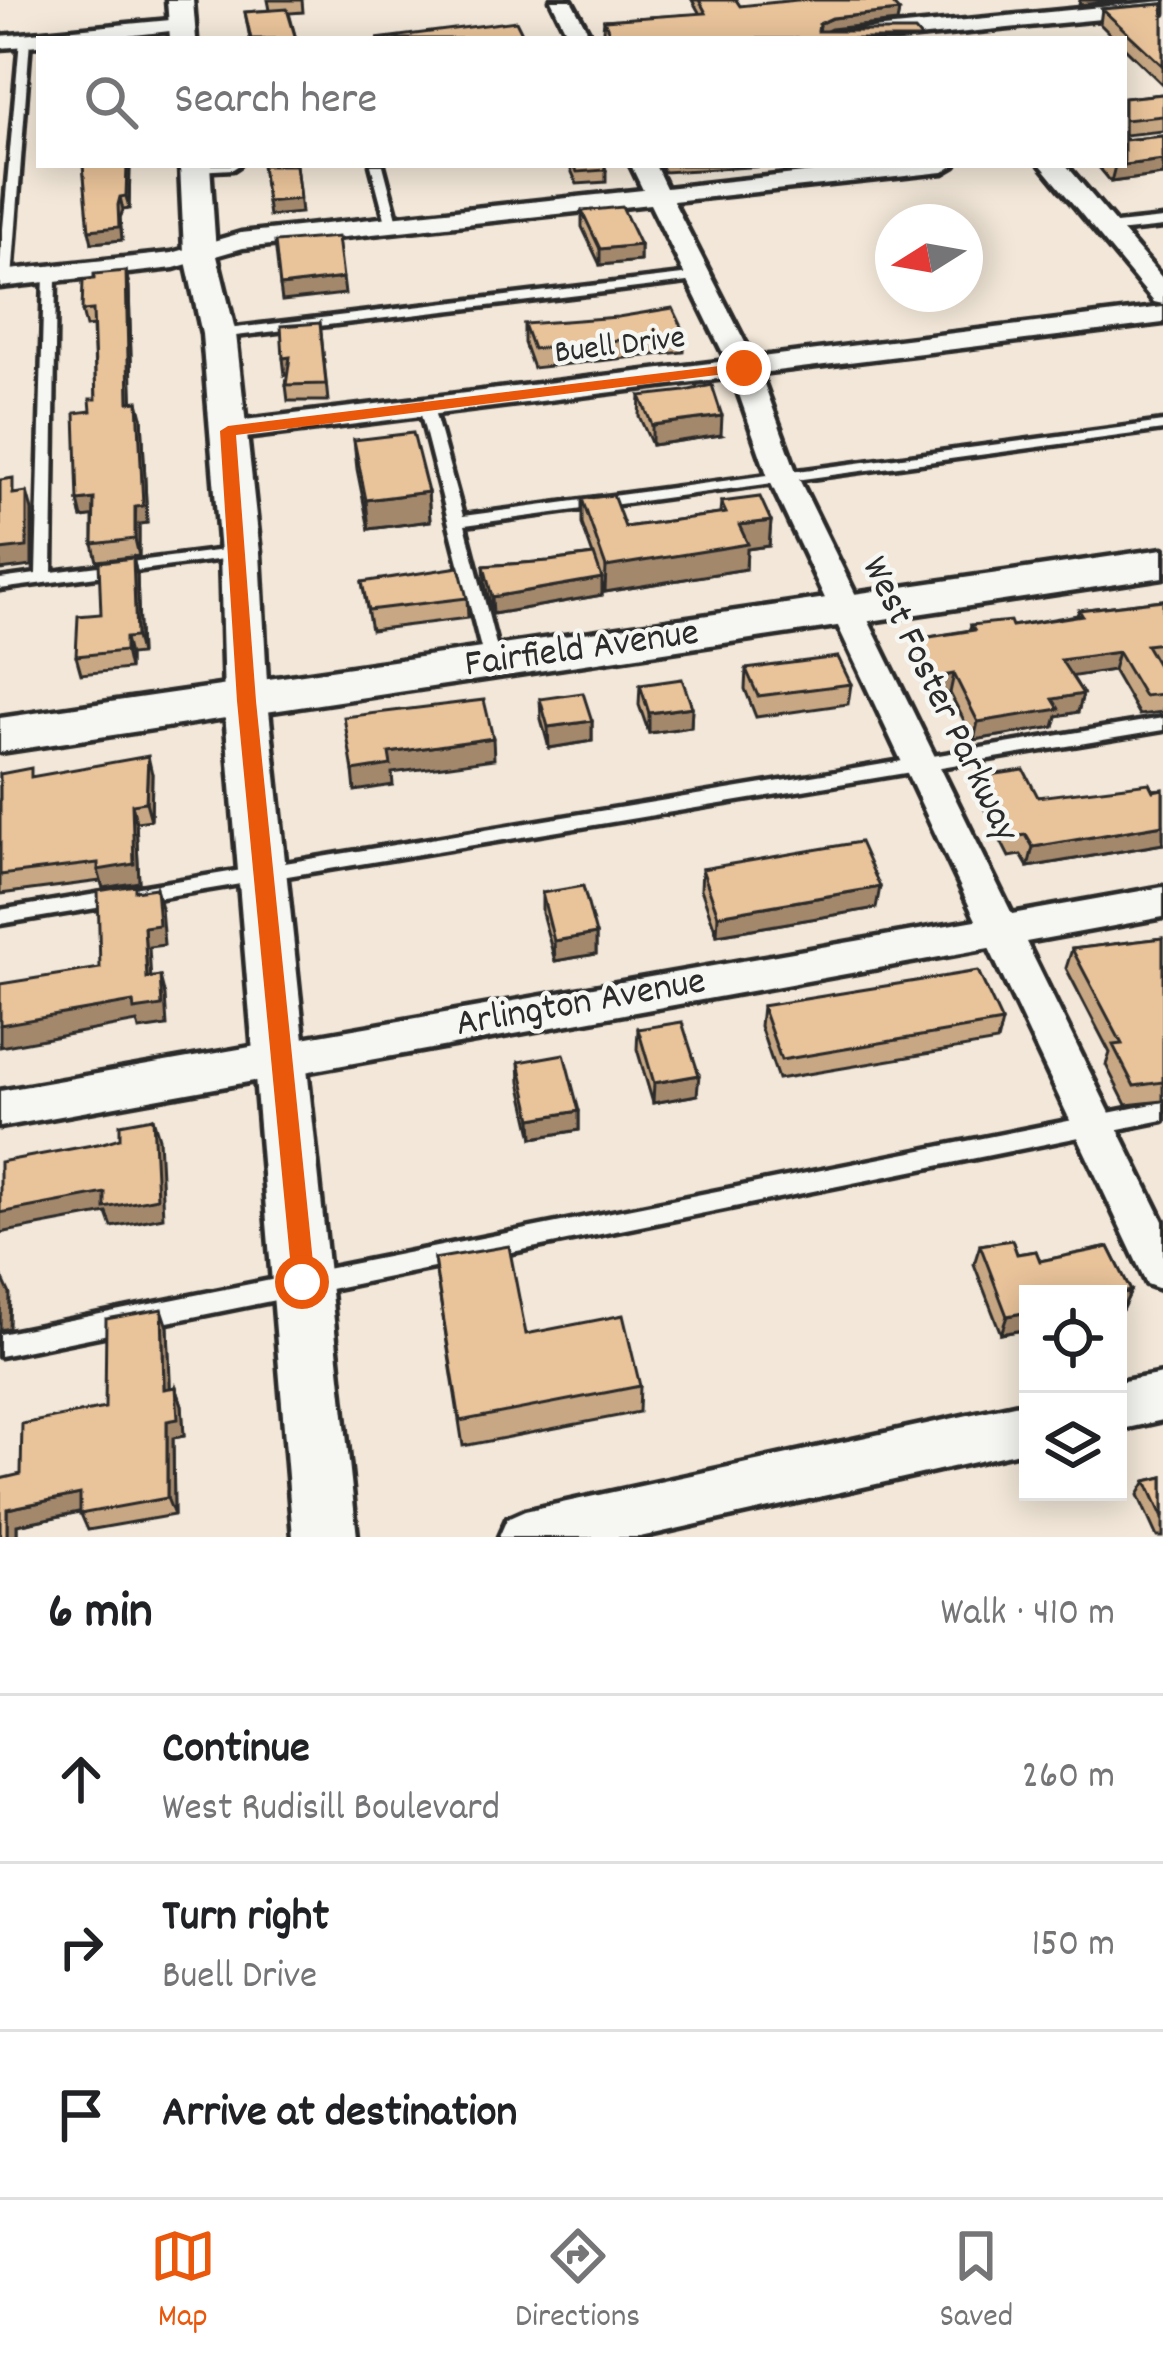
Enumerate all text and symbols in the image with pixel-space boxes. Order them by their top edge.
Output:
search box [36,36,1127,168]
icon: search [78,69,144,135]
text: Search here [174,70,377,134]
north arrow [875,204,983,312]
street label: Buell Drive [552,316,688,378]
route end [717,341,771,395]
street label: West Foster Parkway [845,548,1031,853]
street label: Fairfield Avenue [461,607,703,695]
street label: Arlington Avenue [452,956,710,1054]
route start [275,1255,329,1309]
map controls [1019,1285,1127,1501]
button: locate [1019,1285,1127,1393]
button: layers [1019,1393,1127,1501]
text: 6 min [48,1579,153,1651]
text: Walk · 410 m [941,1588,1115,1643]
text: Continue [162,1719,310,1783]
icon: ahead [48,1746,114,1812]
text: 260 m [1022,1751,1115,1806]
text: West Rudisill Boulevard [162,1783,500,1838]
text: Turn right [162,1887,329,1951]
icon: right [48,1914,114,1980]
text: 150 m [1031,1919,1115,1974]
text: Buell Drive [162,1951,317,2006]
icon: arrive [48,2082,114,2148]
text: Arrive at destination [162,2083,517,2147]
tab: Map [150,2223,216,2342]
tab: Directions [515,2223,640,2342]
tab: Saved [940,2223,1013,2342]

